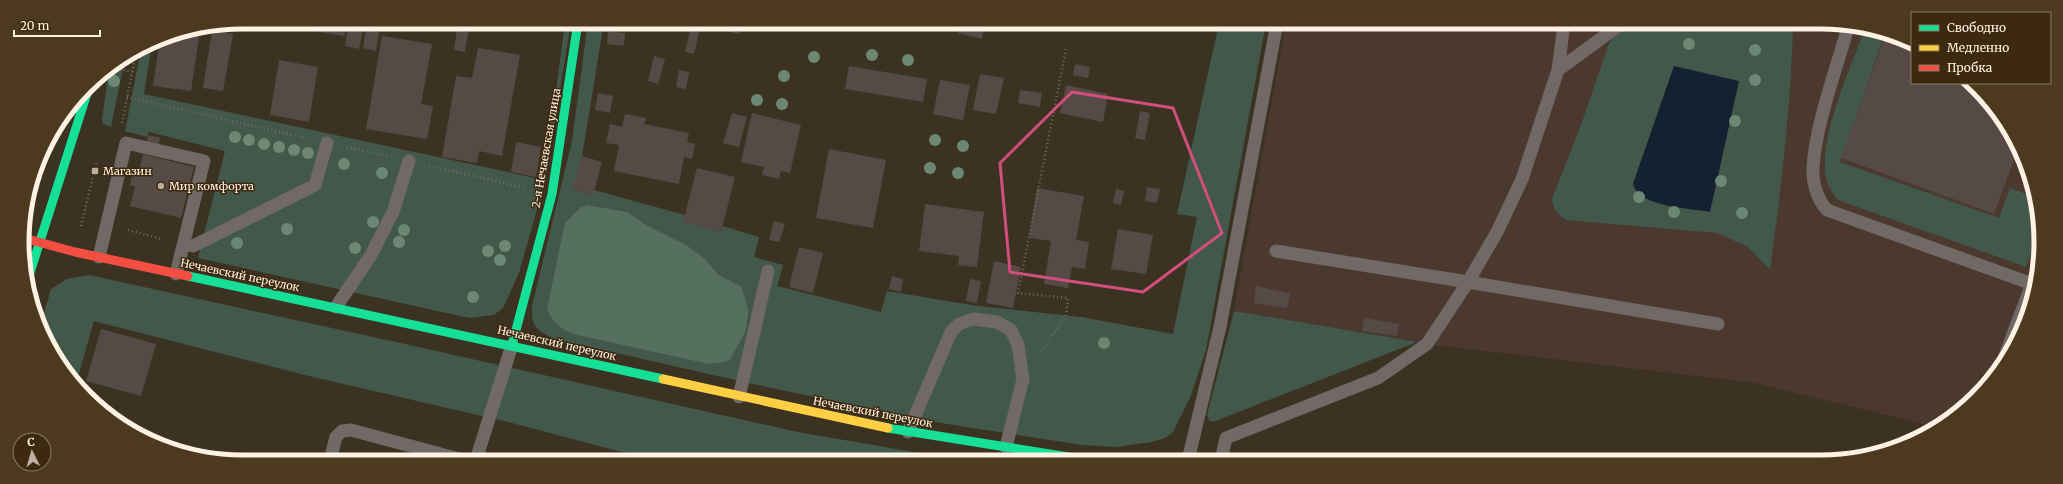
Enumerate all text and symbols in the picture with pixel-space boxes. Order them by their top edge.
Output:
scale bar [14,12,100,38]
legend [1911,12,2051,84]
text: 20 m [20,18,49,33]
text: Свободно [1947,20,2006,35]
text: Медленно [1947,40,2009,55]
text: Пробка [1947,60,1993,75]
street label: 2-я Нечаевская улица [529,87,563,209]
place label: Магазин [103,164,152,178]
marker: Магазин [90,166,100,176]
place label: Мир комфорта [169,179,254,193]
marker: Мир комфорта [156,181,166,191]
street label: Нечаевский переулок [179,255,301,295]
street label: Нечаевский переулок [496,322,618,364]
street label: Нечаевский переулок [812,394,934,430]
north arrow [12,432,52,472]
text: С [27,435,35,449]

